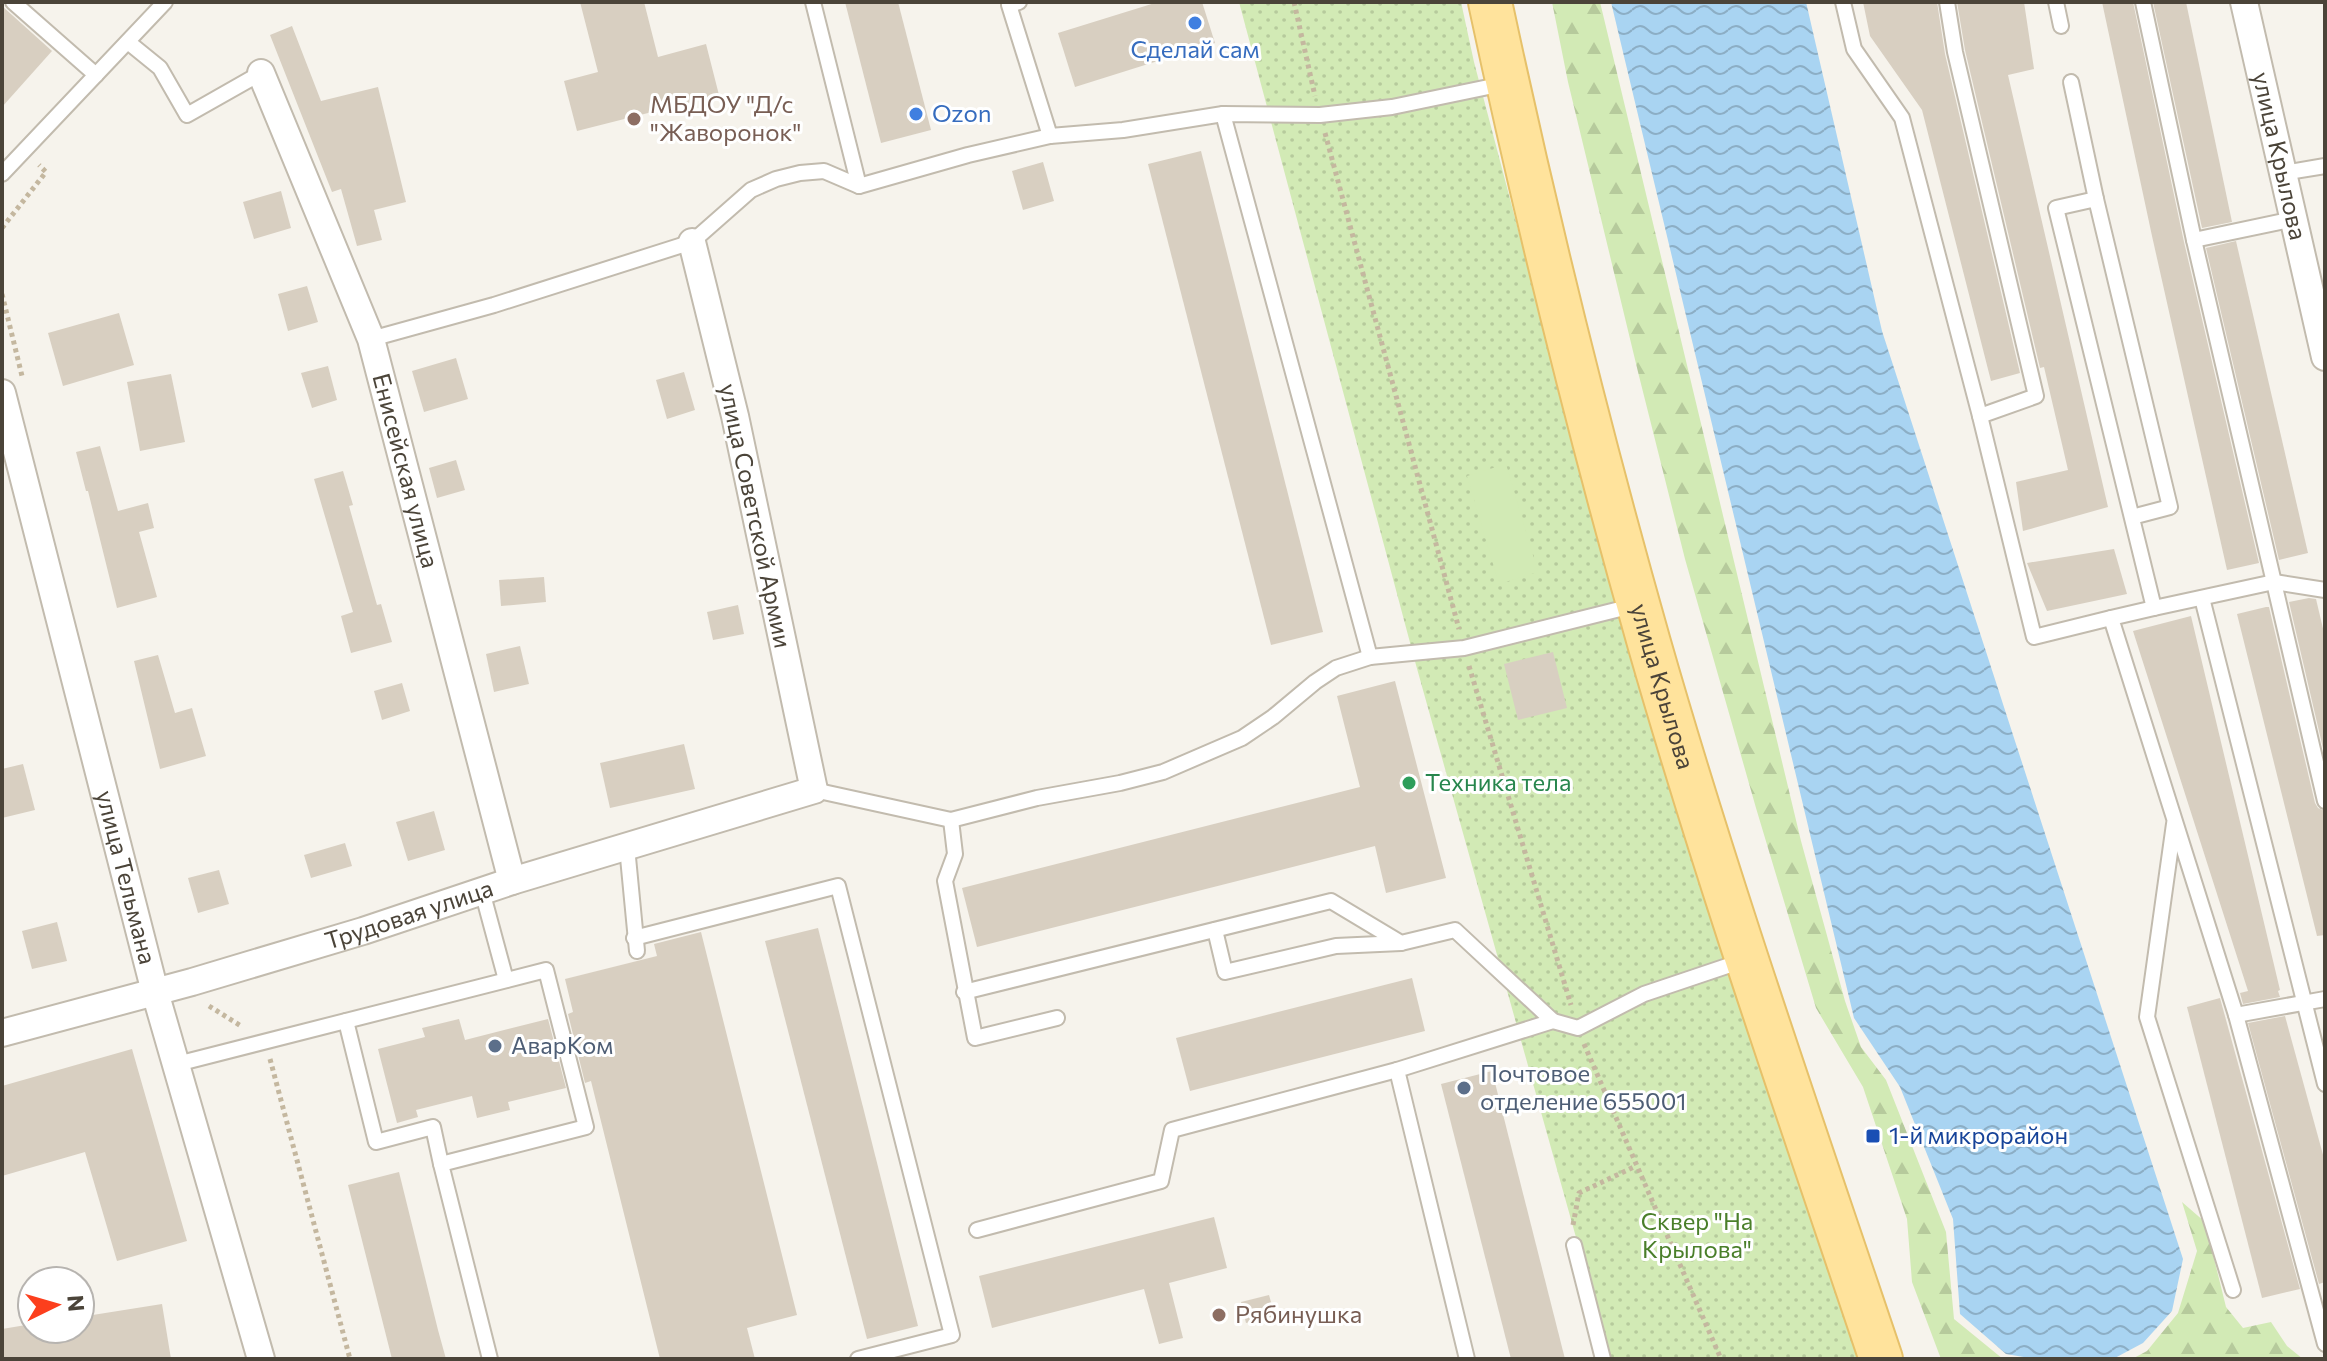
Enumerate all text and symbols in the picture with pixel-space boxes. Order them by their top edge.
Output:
marker: Сделай сам [1186,14,1204,32]
place label: Сделай сам [1130,34,1260,63]
street label: улица Крылова [2247,69,2314,242]
place label: МБДОУ "Д/с "Жаворонок" [650,89,801,146]
place label: Ozon [932,98,992,127]
marker: Ozon [907,105,925,123]
marker: МБДОУ "Д/с "Жаворонок" [625,110,643,128]
street label: Енисейская улица [368,370,446,571]
street label: улица Советской Армии [714,381,799,651]
street label: улица Крылова [1626,600,1702,772]
place label: Техника тела [1425,767,1571,796]
marker: Техника тела [1400,774,1418,792]
street label: улица Тельмана [91,787,163,967]
street label: Трудовая улица [321,872,497,955]
place label: АварКом [511,1030,613,1059]
marker: АварКом [486,1037,504,1055]
place label: Почтовое отделение 655001 [1480,1058,1687,1115]
marker: Почтовое отделение 655001 [1455,1079,1473,1097]
place label: 1-й микрорайон [1889,1120,2068,1149]
marker: 1-й микрорайон [1864,1127,1882,1145]
park label: Сквер "На Крылова" [1641,1206,1753,1263]
north arrow [16,1265,96,1345]
text: N [62,1294,91,1313]
place label: Рябинушка [1235,1299,1362,1328]
marker: Рябинушка [1210,1306,1228,1324]

